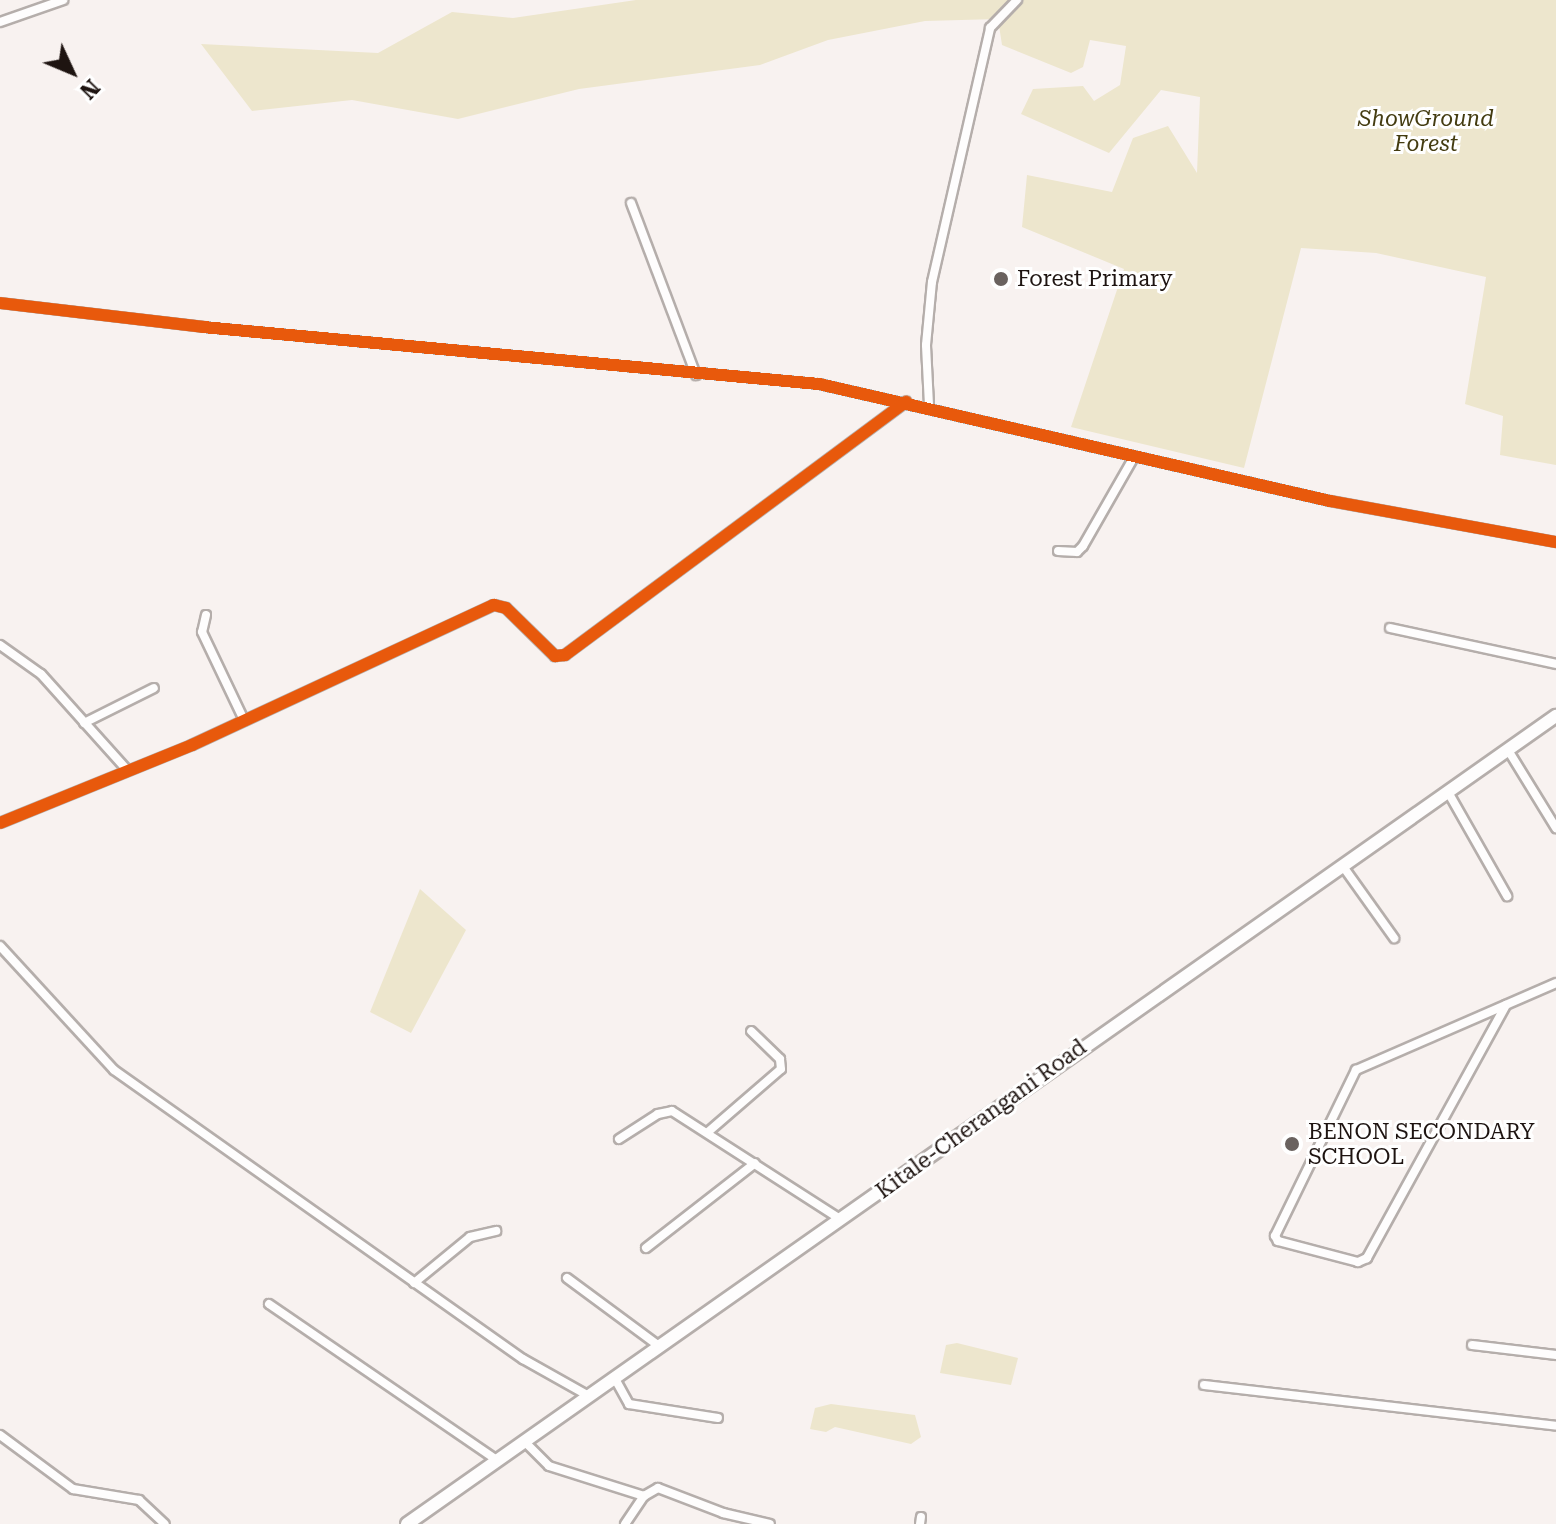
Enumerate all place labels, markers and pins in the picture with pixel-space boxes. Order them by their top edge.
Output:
place label: Forest Primary [1017,266,1173,292]
marker: Forest Primary [992,270,1010,288]
place label: BENON SECONDARY SCHOOL [1308,1118,1535,1170]
marker: BENON SECONDARY SCHOOL [1283,1135,1301,1153]

